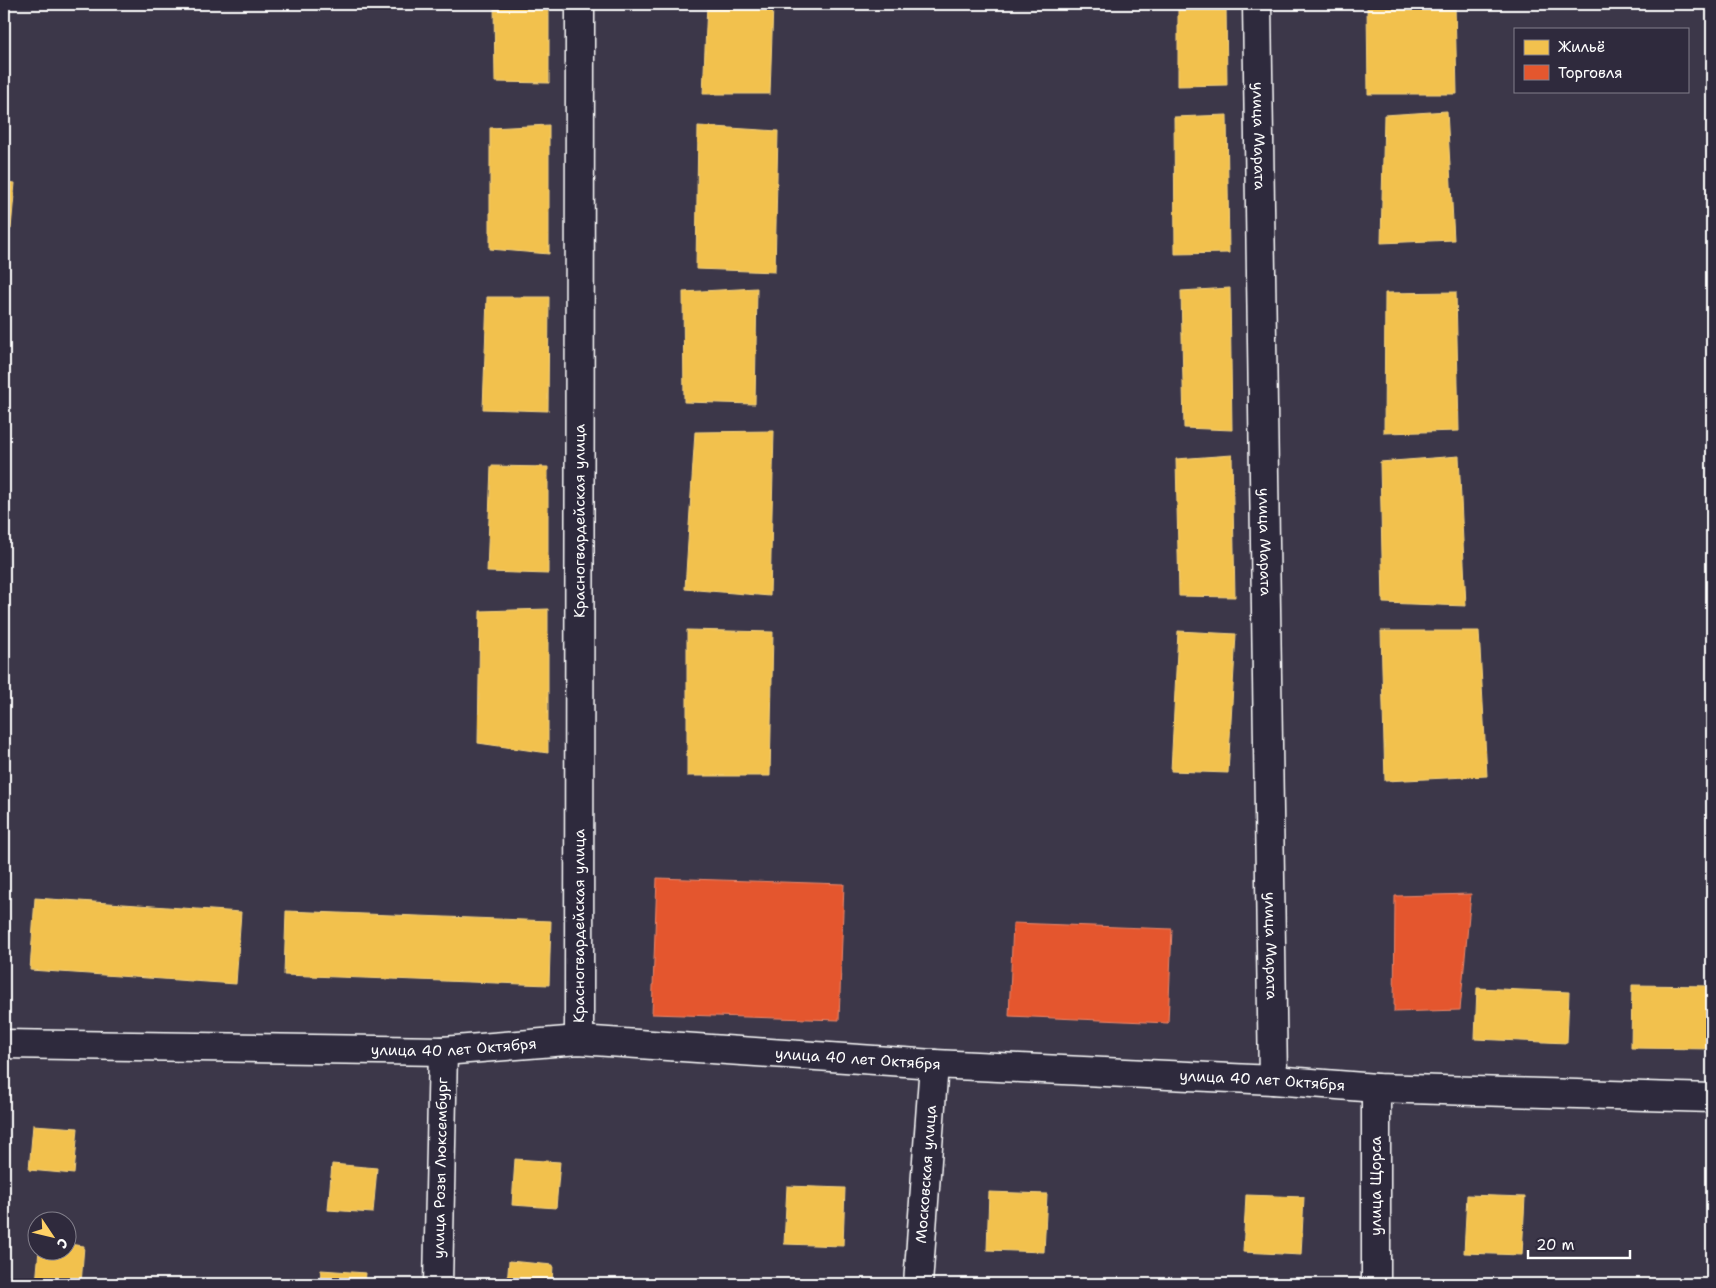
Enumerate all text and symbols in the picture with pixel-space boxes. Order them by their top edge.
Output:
legend [1514,28,1688,92]
text: Жильё [1558,37,1605,57]
text: Торговля [1558,63,1623,83]
street label: улица Марата [1248,82,1270,191]
street label: Красногвардейская улица [569,423,590,618]
street label: улица Марата [1254,488,1276,597]
street label: Красногвардейская улица [569,828,589,1023]
street label: улица Марата [1260,892,1282,1001]
street label: улица 40 лет Октября [371,1033,537,1061]
street label: улица 40 лет Октября [774,1043,941,1074]
street label: улица 40 лет Октября [1179,1066,1346,1096]
street label: улица Розы Люксембург [429,1077,452,1259]
street label: Московская улица [911,1104,941,1244]
street label: улица Щорса [1366,1136,1386,1236]
north arrow [28,1210,78,1260]
scale bar [1528,1228,1631,1260]
text: С [53,1235,72,1252]
text: 20 m [1536,1235,1575,1255]

